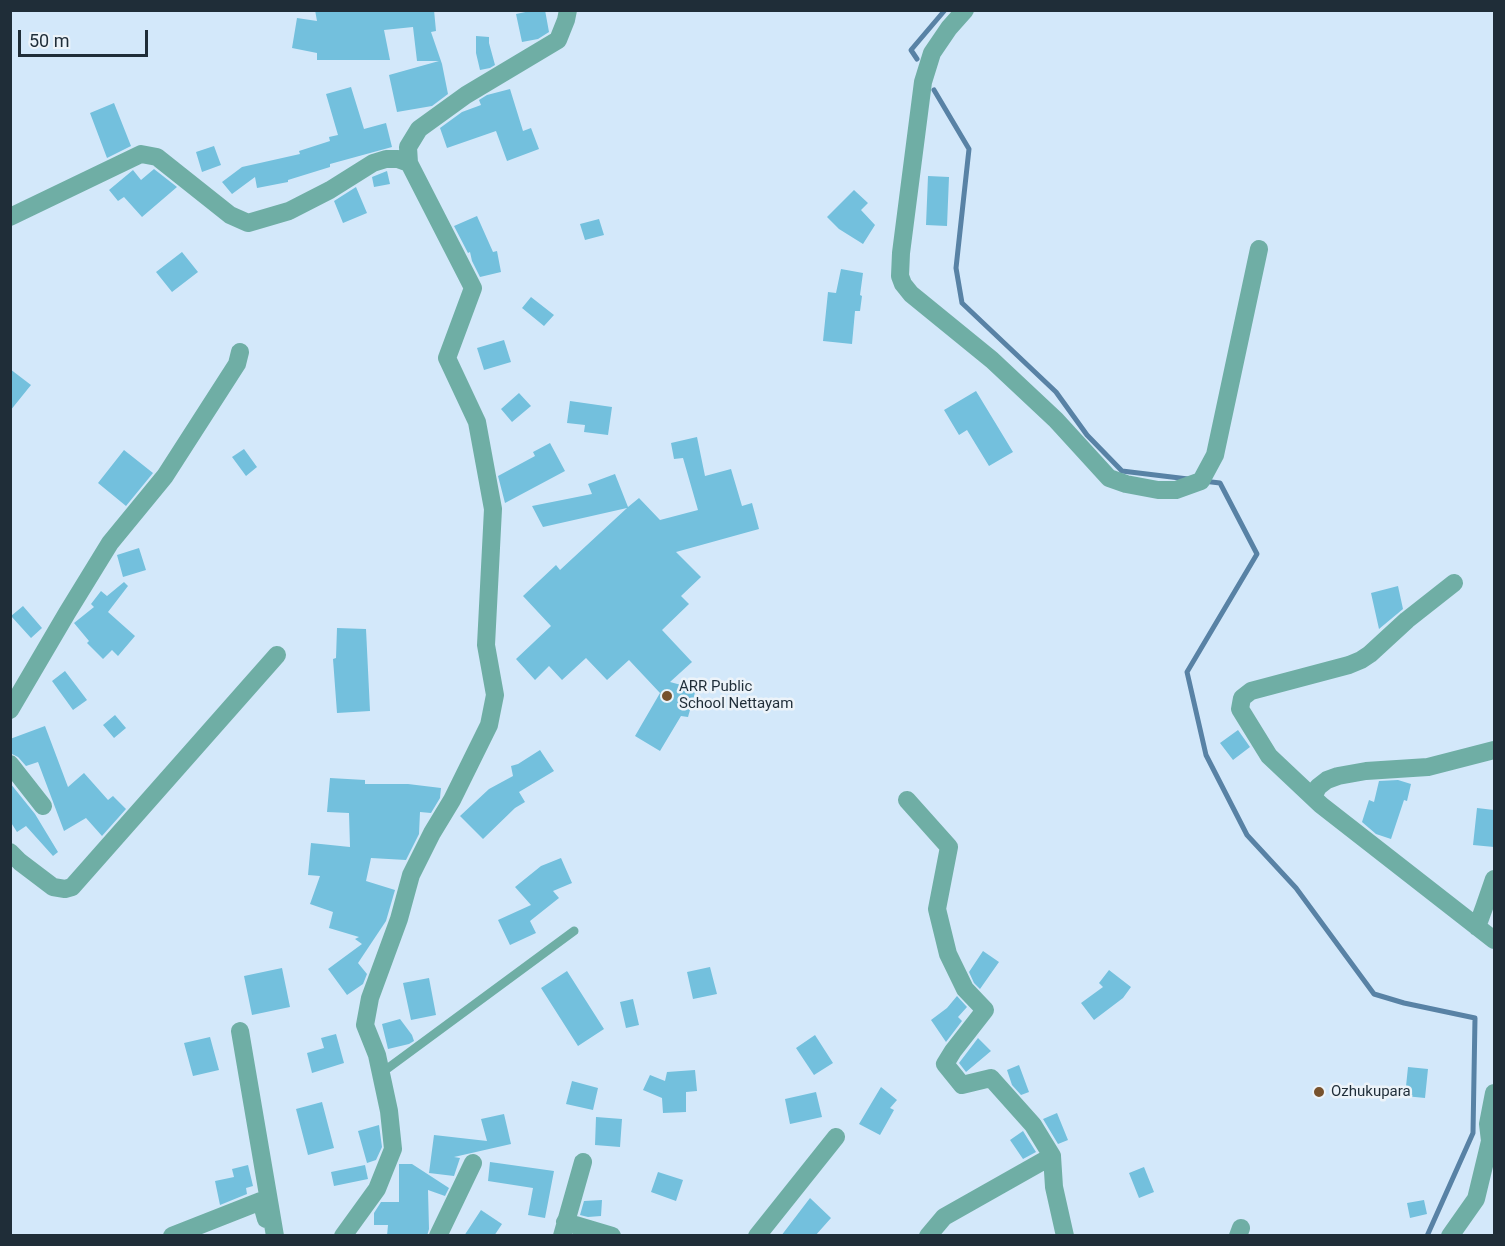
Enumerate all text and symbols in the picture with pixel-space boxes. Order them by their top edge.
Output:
scale bar [21,18,152,56]
text: 50 m [29,30,69,51]
place label: ARR Public School Nettayam [679,678,793,713]
marker: ARR Public School Nettayam [660,689,674,703]
place label: Ozhukupara [1331,1083,1411,1101]
marker: Ozhukupara [1312,1085,1326,1099]

